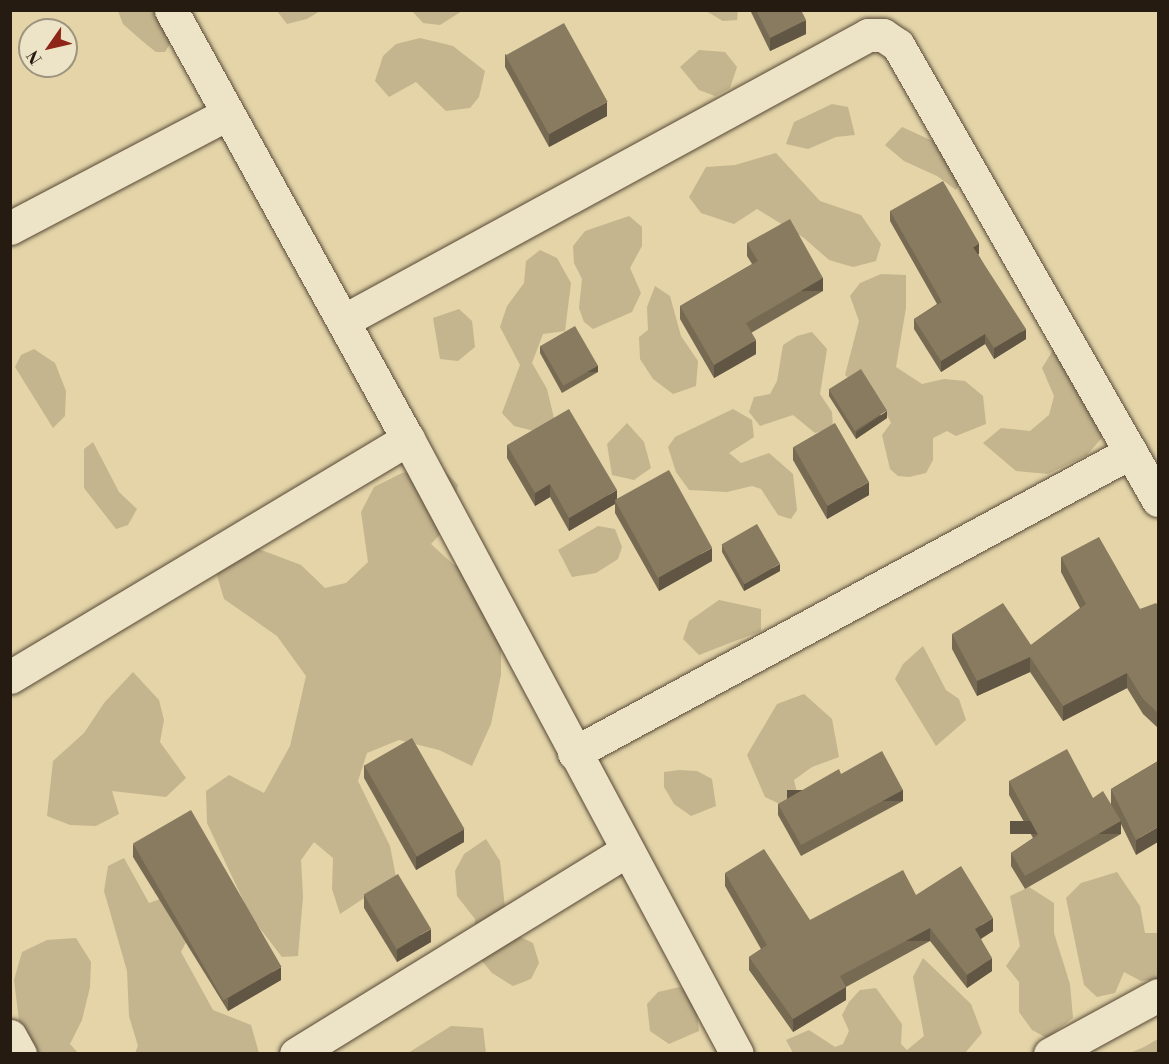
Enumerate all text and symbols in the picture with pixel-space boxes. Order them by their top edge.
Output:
north arrow [18,18,78,78]
text: N [23,46,47,68]

